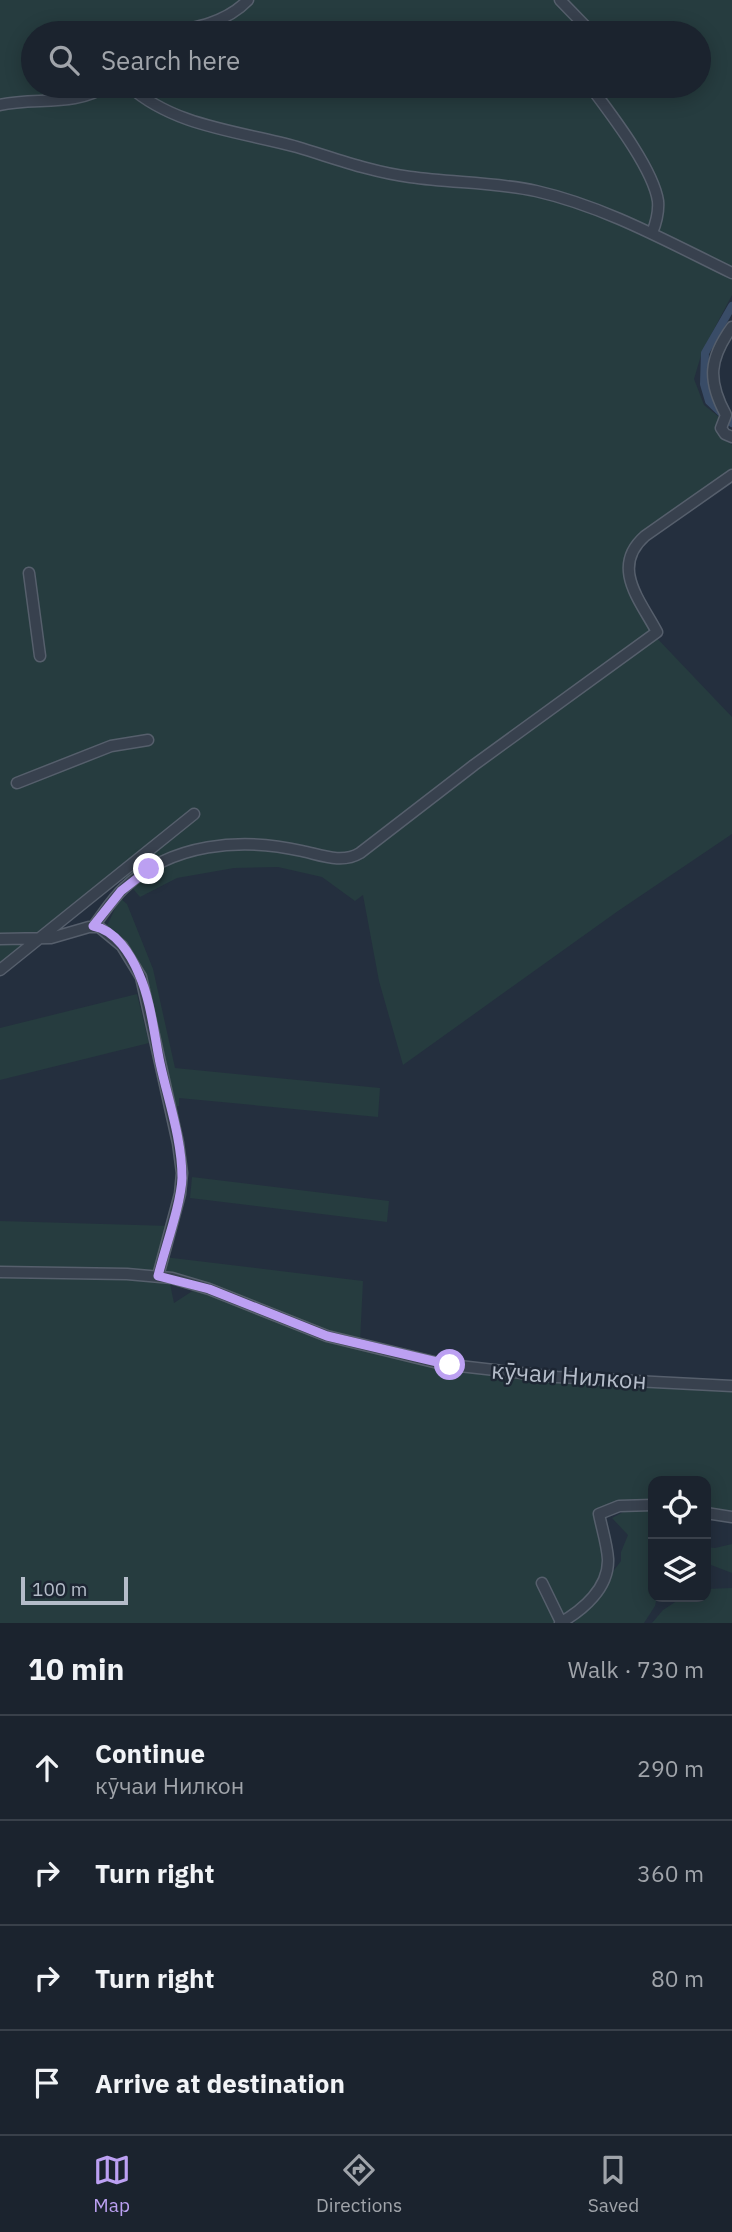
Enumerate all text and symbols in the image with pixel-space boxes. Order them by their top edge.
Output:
search box [21,21,711,98]
icon: search [45,41,83,79]
text: Search here [101,43,240,77]
route end [133,853,164,884]
route start [434,1349,465,1380]
street label: кӯчаи Нилкон [490,1354,648,1396]
map controls [648,1476,711,1602]
button: locate [648,1476,711,1539]
button: layers [648,1539,711,1602]
scale bar [21,1574,128,1606]
text: 100 m [32,1577,87,1601]
text: 10 min [28,1649,124,1688]
text: Walk · 730 m [568,1654,704,1684]
text: Continue [95,1736,205,1770]
icon: ahead [28,1749,66,1787]
text: 290 m [637,1753,704,1783]
text: кӯчаи Нилкон [95,1770,244,1800]
icon: right [28,1854,66,1892]
text: Turn right [95,1856,214,1890]
text: 360 m [637,1858,704,1888]
icon: right [28,1959,66,1997]
text: Turn right [95,1961,214,1995]
text: 80 m [651,1963,704,1993]
icon: arrive [28,2064,66,2102]
text: Arrive at destination [95,2066,345,2100]
tab: Map [93,2151,131,2217]
tab: Directions [316,2151,402,2217]
tab: Saved [588,2151,639,2217]

